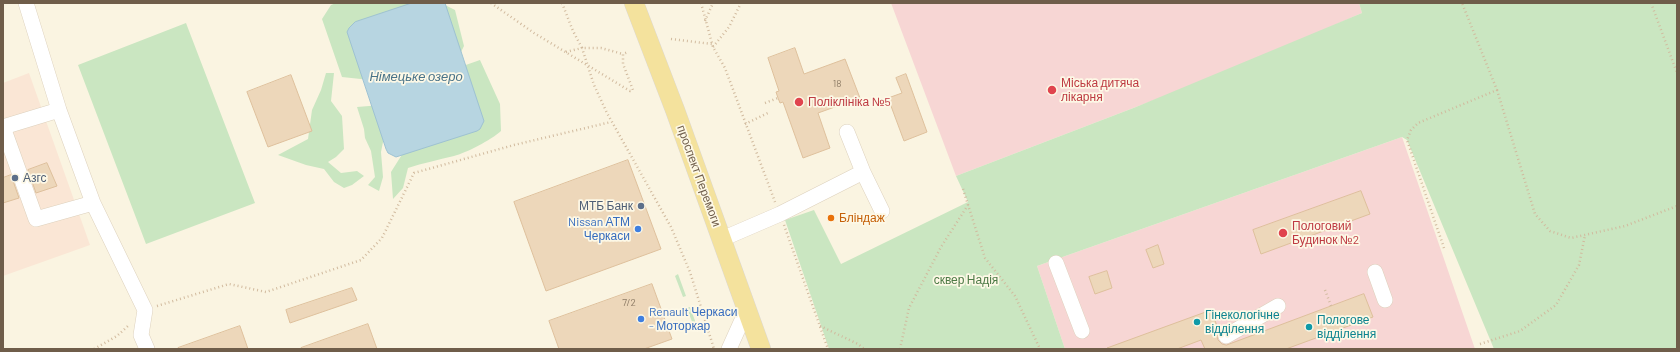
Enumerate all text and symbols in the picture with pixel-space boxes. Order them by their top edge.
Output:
water label: Німецьке озеро [369,69,463,85]
place label: Міська дитяча лікарня [1061,76,1139,104]
house number: 18 [833,78,841,90]
marker: Міська дитяча лікарня [1046,84,1058,96]
place label: Поліклініка №5 [808,95,891,109]
marker: Поліклініка №5 [793,96,805,108]
street label: проспект Перемоги [674,123,724,229]
place label: Азгс [23,171,47,185]
marker: Азгс [10,173,20,183]
place label: МТБ Банк [579,199,633,213]
marker: МТБ Банк [636,201,646,211]
place label: Бліндаж [839,211,885,225]
marker: Бліндаж [826,213,836,223]
place label: Nissan АТМ Черкаси [568,215,630,243]
place label: Пологовий Будинок №2 [1292,219,1359,247]
marker: Nissan АТМ Черкаси [633,224,643,234]
marker: Пологовий Будинок №2 [1277,227,1289,239]
park label: сквер Надія [934,273,998,287]
house number: 7/2 [622,297,636,309]
place label: Renault Черкаси - Моторкар [649,305,738,333]
place label: Гінекологічне відділення [1205,308,1280,336]
place label: Пологове відділення [1317,313,1376,341]
marker: Renault Черкаси - Моторкар [636,314,646,324]
marker: Гінекологічне відділення [1192,317,1202,327]
marker: Пологове відділення [1304,322,1314,332]

